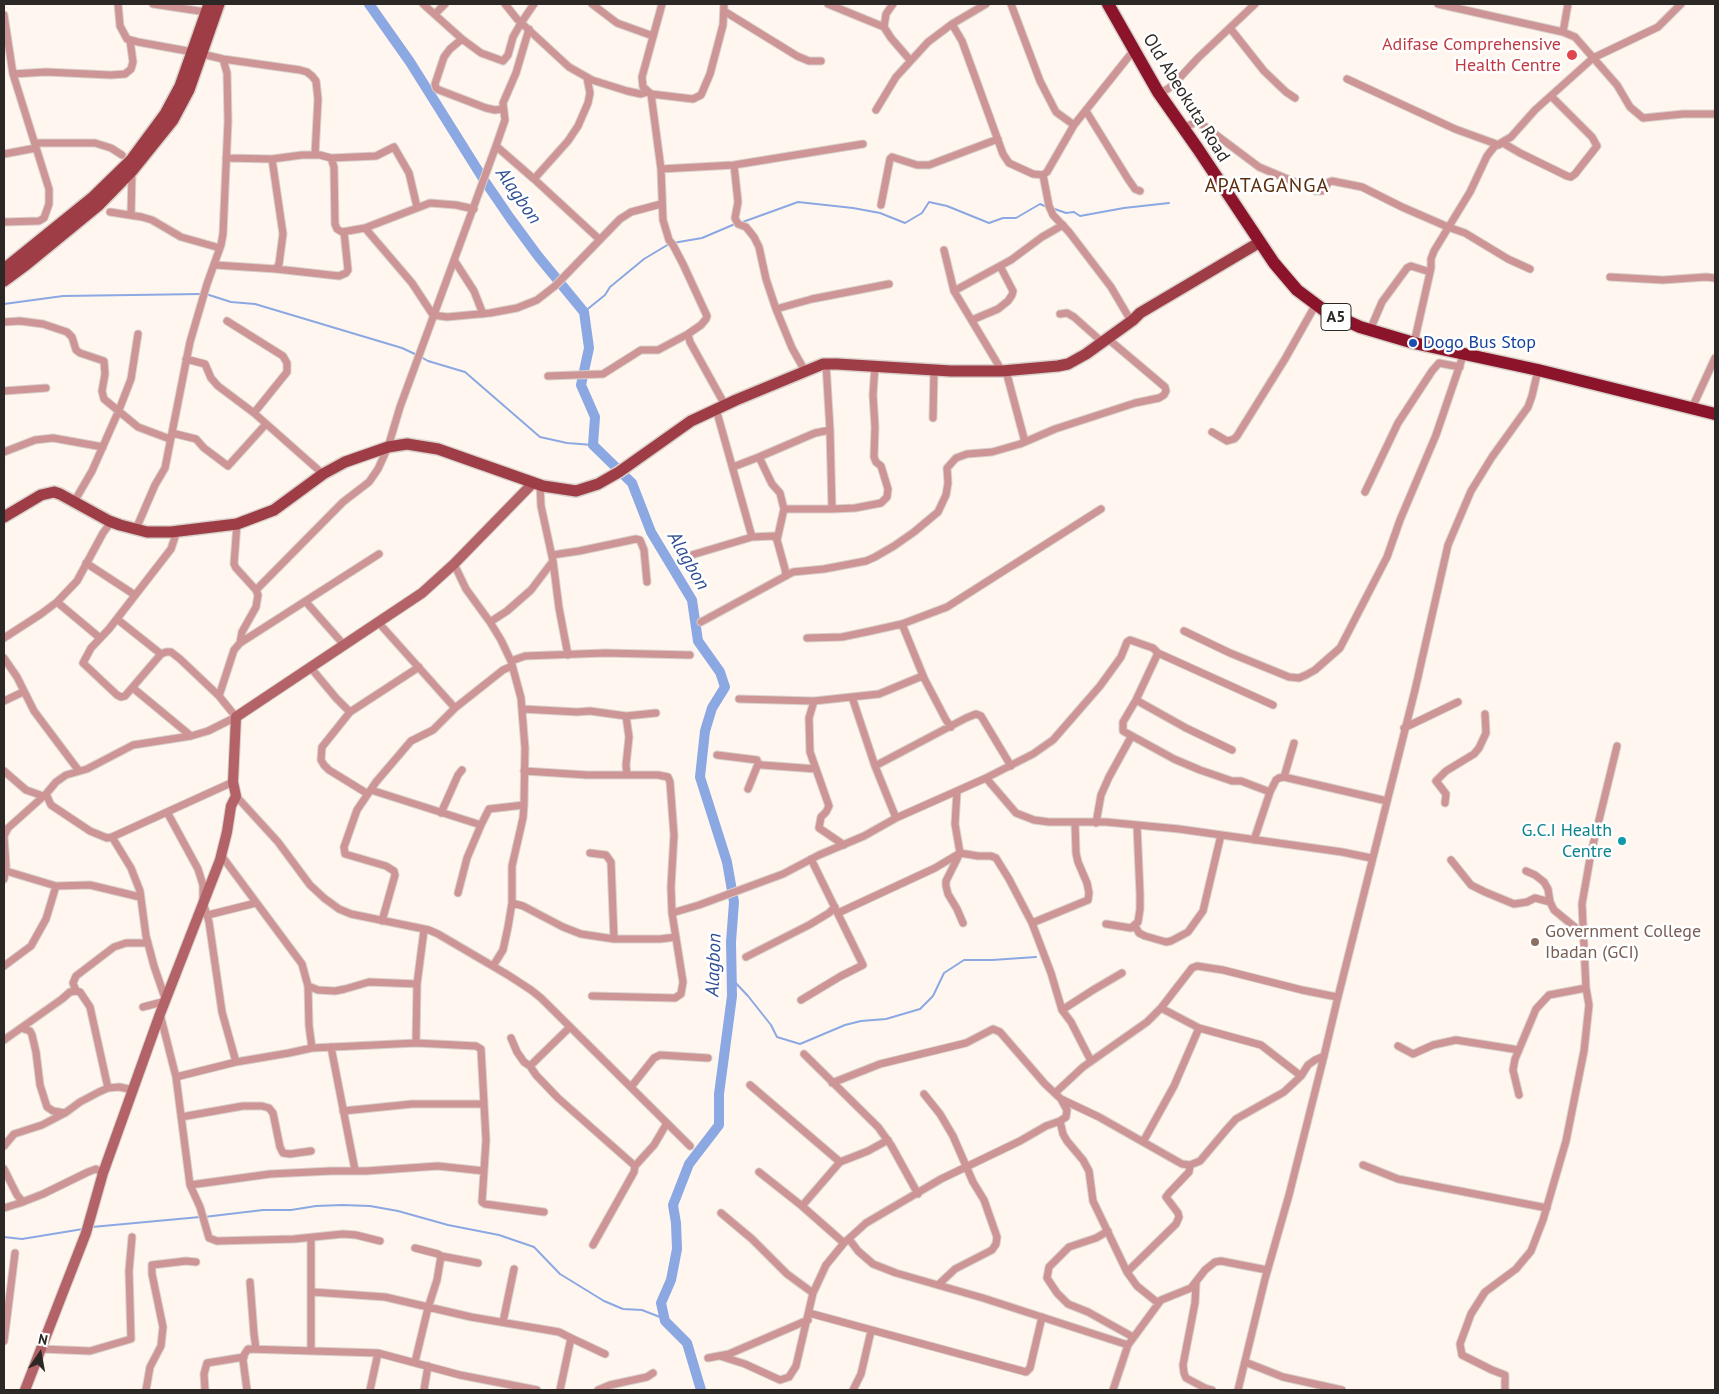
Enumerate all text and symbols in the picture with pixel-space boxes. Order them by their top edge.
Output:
street label: Old Abeokuta Road [1138,30,1234,166]
place label: Adifase Comprehensive Health Centre [1382,34,1561,76]
marker: Adifase Comprehensive Health Centre [1565,48,1579,62]
water label: Alagbon [490,163,546,229]
district label: APATAGANGA [1204,174,1330,198]
road number: A5 [1321,304,1351,330]
place label: Dogo Bus Stop [1423,332,1536,354]
marker: Dogo Bus Stop [1407,337,1419,349]
water label: Alagbon [662,528,714,594]
place label: G.C.I Health Centre [1522,820,1612,862]
marker: G.C.I Health Centre [1616,835,1628,847]
place label: Government College Ibadan (GCI) [1545,921,1701,964]
water label: Alagbon [701,933,727,997]
marker: Government College Ibadan (GCI) [1529,936,1541,948]
north arrow [15,1329,65,1379]
text: N [37,1330,49,1349]

